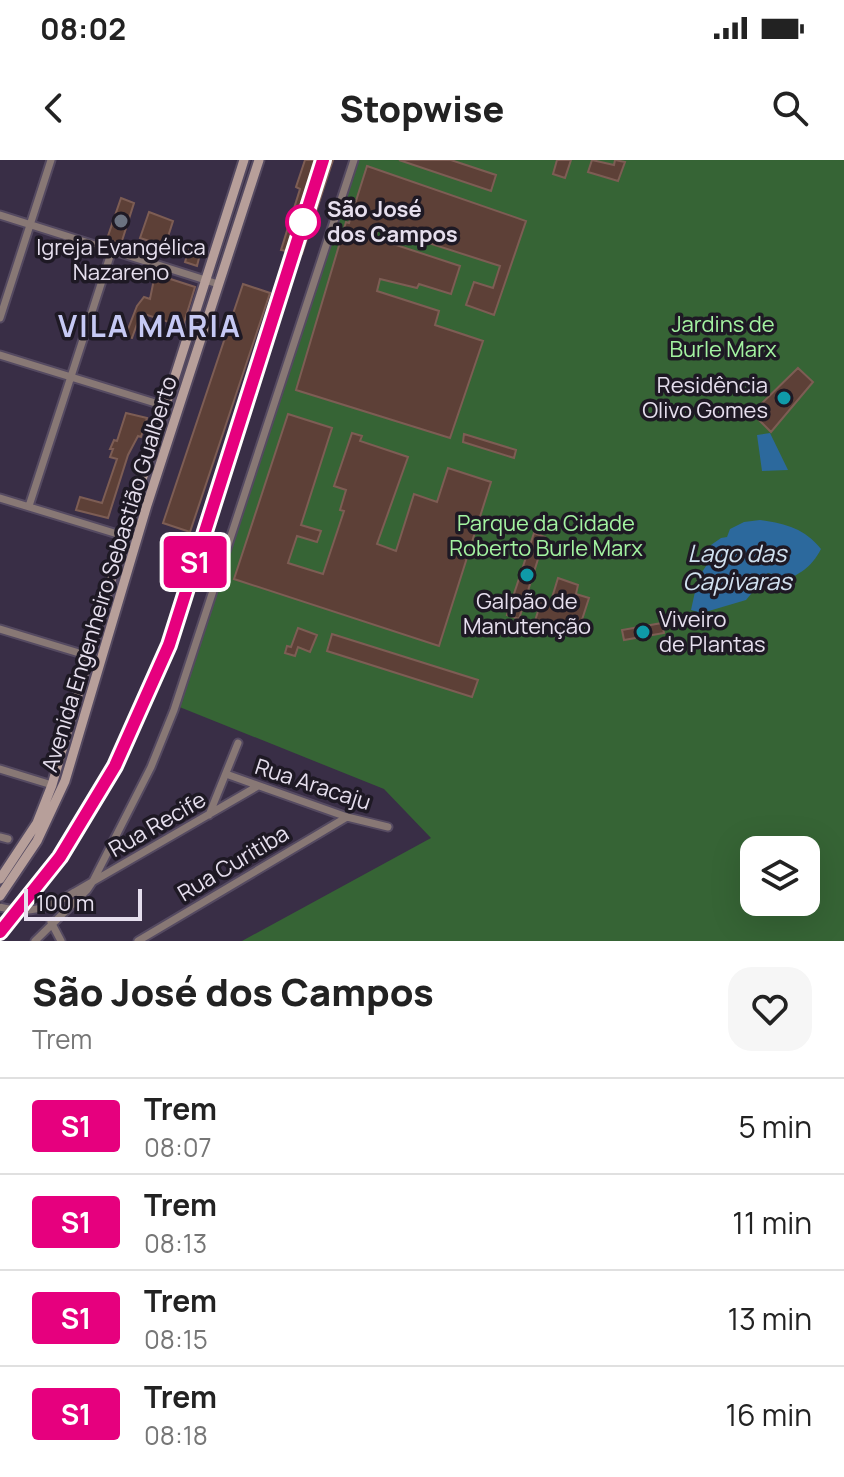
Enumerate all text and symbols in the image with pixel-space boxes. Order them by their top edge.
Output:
text: 08:02 [40,8,126,49]
text: Stopwise [340,84,504,133]
icon: back [32,86,76,130]
icon: search [768,86,812,130]
place label: São José dos Campos [327,194,458,249]
marker: São José dos Campos [286,205,320,239]
marker: Igreja Evangélica Nazareno [112,212,130,230]
place label: Igreja Evangélica Nazareno [36,232,206,287]
district label: VILA MARIA [58,305,242,346]
park label: Jardins de Burle Marx [669,309,777,364]
place label: Residência Olivo Gomes [642,370,768,425]
street label: Avenida Engenheiro Sebastião Gualberto [34,372,184,776]
marker: Residência Olivo Gomes [775,389,793,407]
park label: Parque da Cidade Roberto Burle Marx [449,508,643,563]
line badge: S1 [159,536,231,588]
water label: Lago das Capivaras [682,536,794,597]
text: S1 [180,543,210,581]
marker: Galpão de Manutenção [518,566,536,584]
place label: Galpão de Manutenção [463,586,591,641]
place label: Viveiro de Plantas [659,604,766,659]
marker: Viveiro de Plantas [634,623,652,641]
street label: Rua Aracaju [251,751,375,817]
street label: Rua Recife [103,784,211,864]
street label: Rua Curitiba [172,818,294,908]
map controls [740,836,820,916]
button: layers [740,836,820,916]
scale bar [24,885,142,921]
text: 100 m [36,888,94,918]
text: São José dos Campos [32,965,434,1017]
button: heart [728,967,812,1051]
text: Trem [32,1021,92,1057]
text: Trem [144,1088,217,1129]
text: 5 min [738,1106,812,1147]
text: S1 [61,1107,91,1145]
text: 08:07 [144,1129,212,1165]
text: Trem [144,1184,217,1225]
text: 11 min [732,1202,812,1243]
text: S1 [61,1203,91,1241]
text: 08:13 [144,1225,207,1261]
text: Trem [144,1280,217,1321]
text: 13 min [727,1298,812,1339]
text: S1 [61,1299,91,1337]
text: 08:15 [144,1321,208,1357]
text: Trem [144,1376,217,1417]
text: 16 min [725,1394,812,1435]
text: S1 [61,1395,91,1433]
text: 08:18 [144,1417,208,1453]

